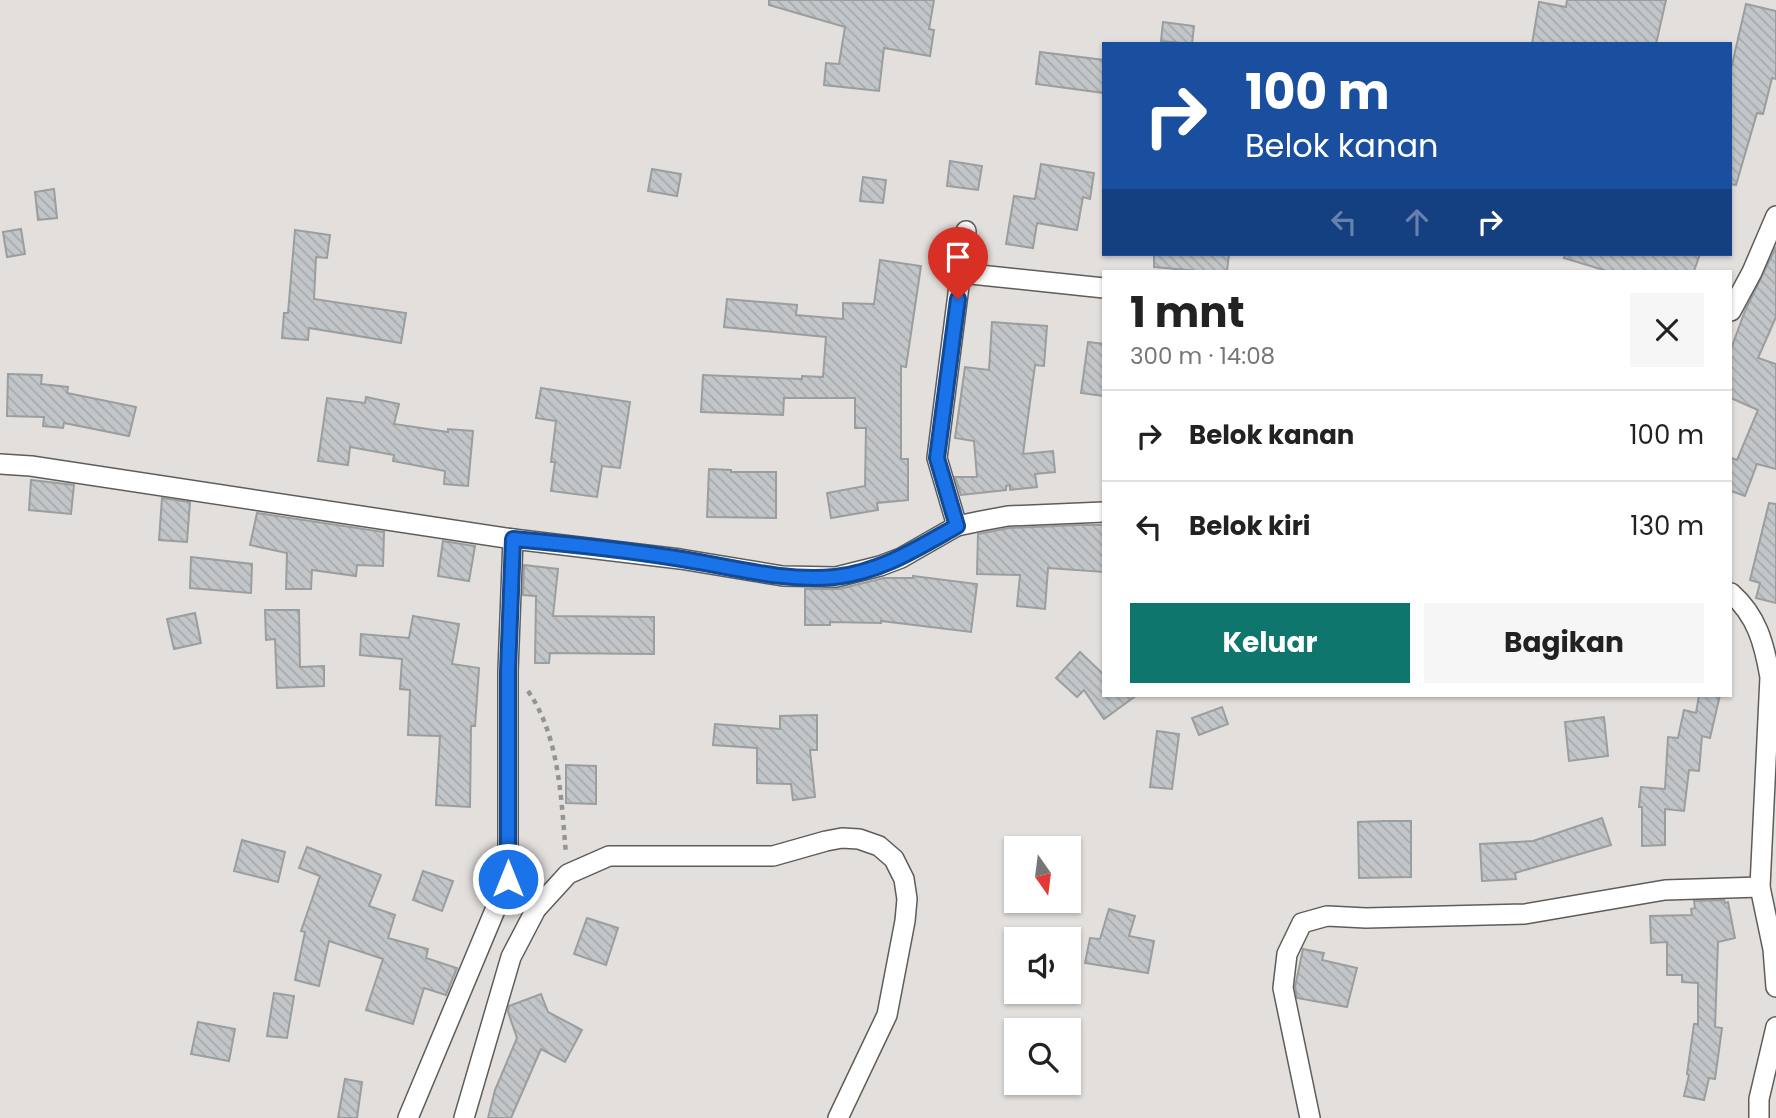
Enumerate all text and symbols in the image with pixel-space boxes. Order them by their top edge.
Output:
text: 100 m [1245,58,1390,126]
icon: right [1130,70,1221,161]
text: Belok kanan [1245,123,1439,168]
icon: left [1325,203,1363,241]
icon: ahead [1398,203,1436,241]
icon: right [1471,203,1509,241]
pin [928,227,988,299]
icon: arrive [939,238,977,276]
text: 1 mnt [1130,283,1245,342]
button: close [1630,293,1704,367]
text: 300 m · 14:08 [1130,340,1275,372]
icon: right [1130,417,1168,455]
text: Belok kanan [1189,417,1354,453]
text: 100 m [1629,417,1704,453]
icon: left [1130,508,1168,546]
text: Belok kiri [1189,508,1311,544]
text: 130 m [1630,508,1704,544]
button: Keluar [1130,603,1410,683]
button: Bagikan [1424,603,1704,683]
north arrow [1004,836,1082,914]
map controls [1004,836,1081,1095]
position arrow [471,842,545,916]
button: sound [1004,927,1081,1004]
button: search [1004,1018,1081,1095]

